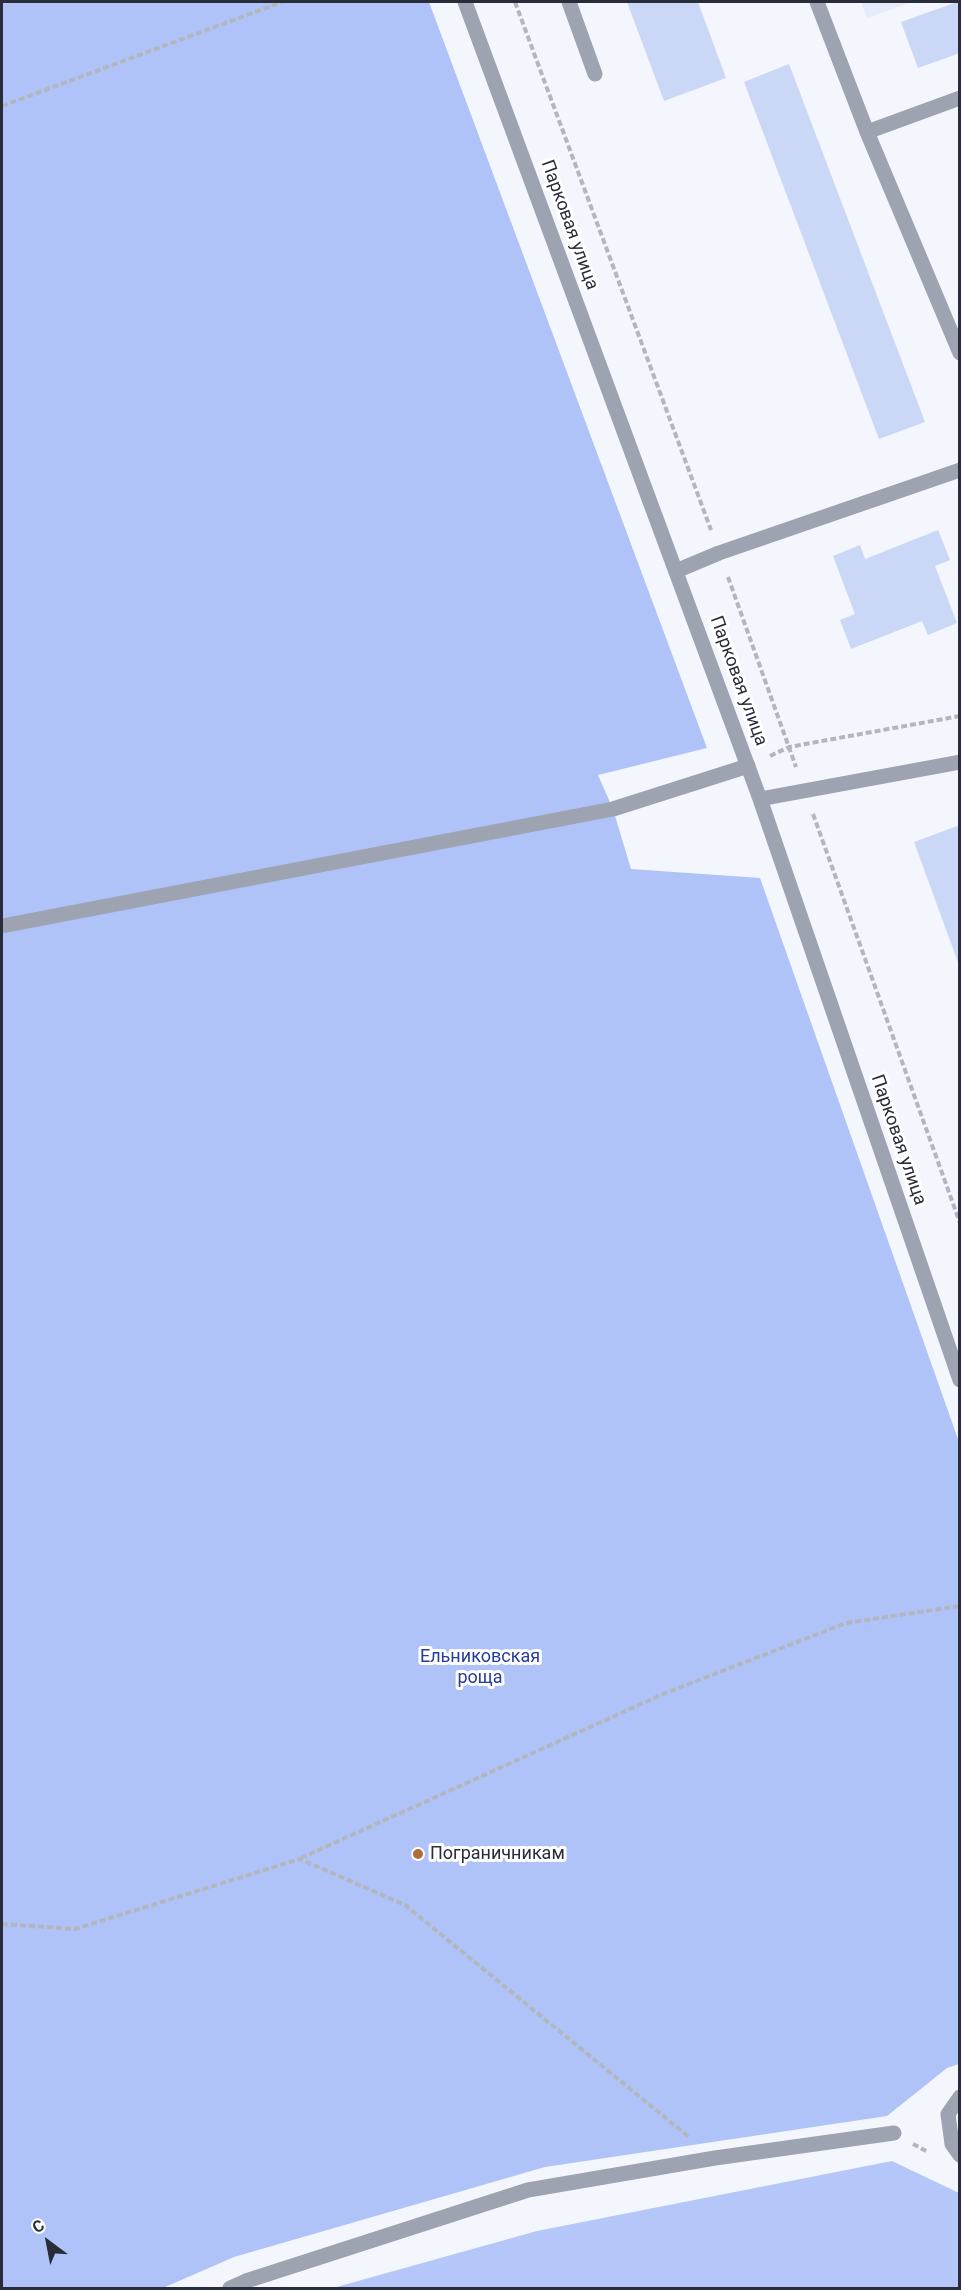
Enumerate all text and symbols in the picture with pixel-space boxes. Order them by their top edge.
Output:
street label: Парковая улица [536,157,602,293]
street label: Парковая улица [705,613,771,749]
street label: Парковая улица [866,1072,930,1208]
park label: Ельниковская роща [420,1646,540,1688]
place label: Пограничникам [430,1843,565,1865]
marker: Пограничникам [411,1847,425,1861]
north arrow [18,2212,78,2272]
text: С [29,2215,48,2237]

